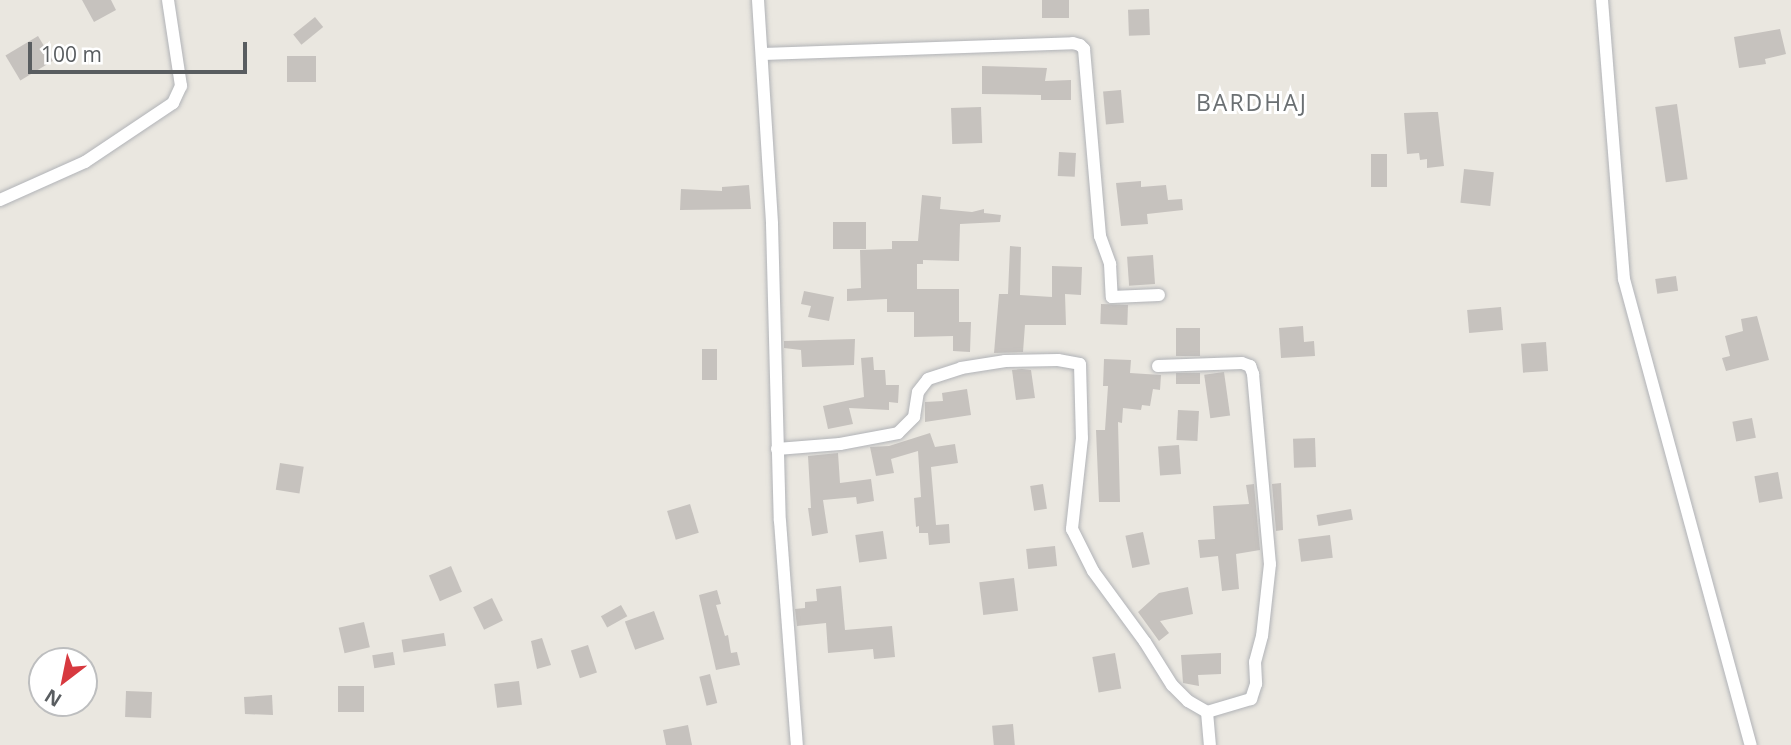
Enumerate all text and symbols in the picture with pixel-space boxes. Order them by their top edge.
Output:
scale bar [32,28,250,72]
text: 100 m [41,40,102,68]
district label: BARDHAJ [1197,88,1307,116]
north arrow [28,647,98,717]
text: N [39,683,66,713]

